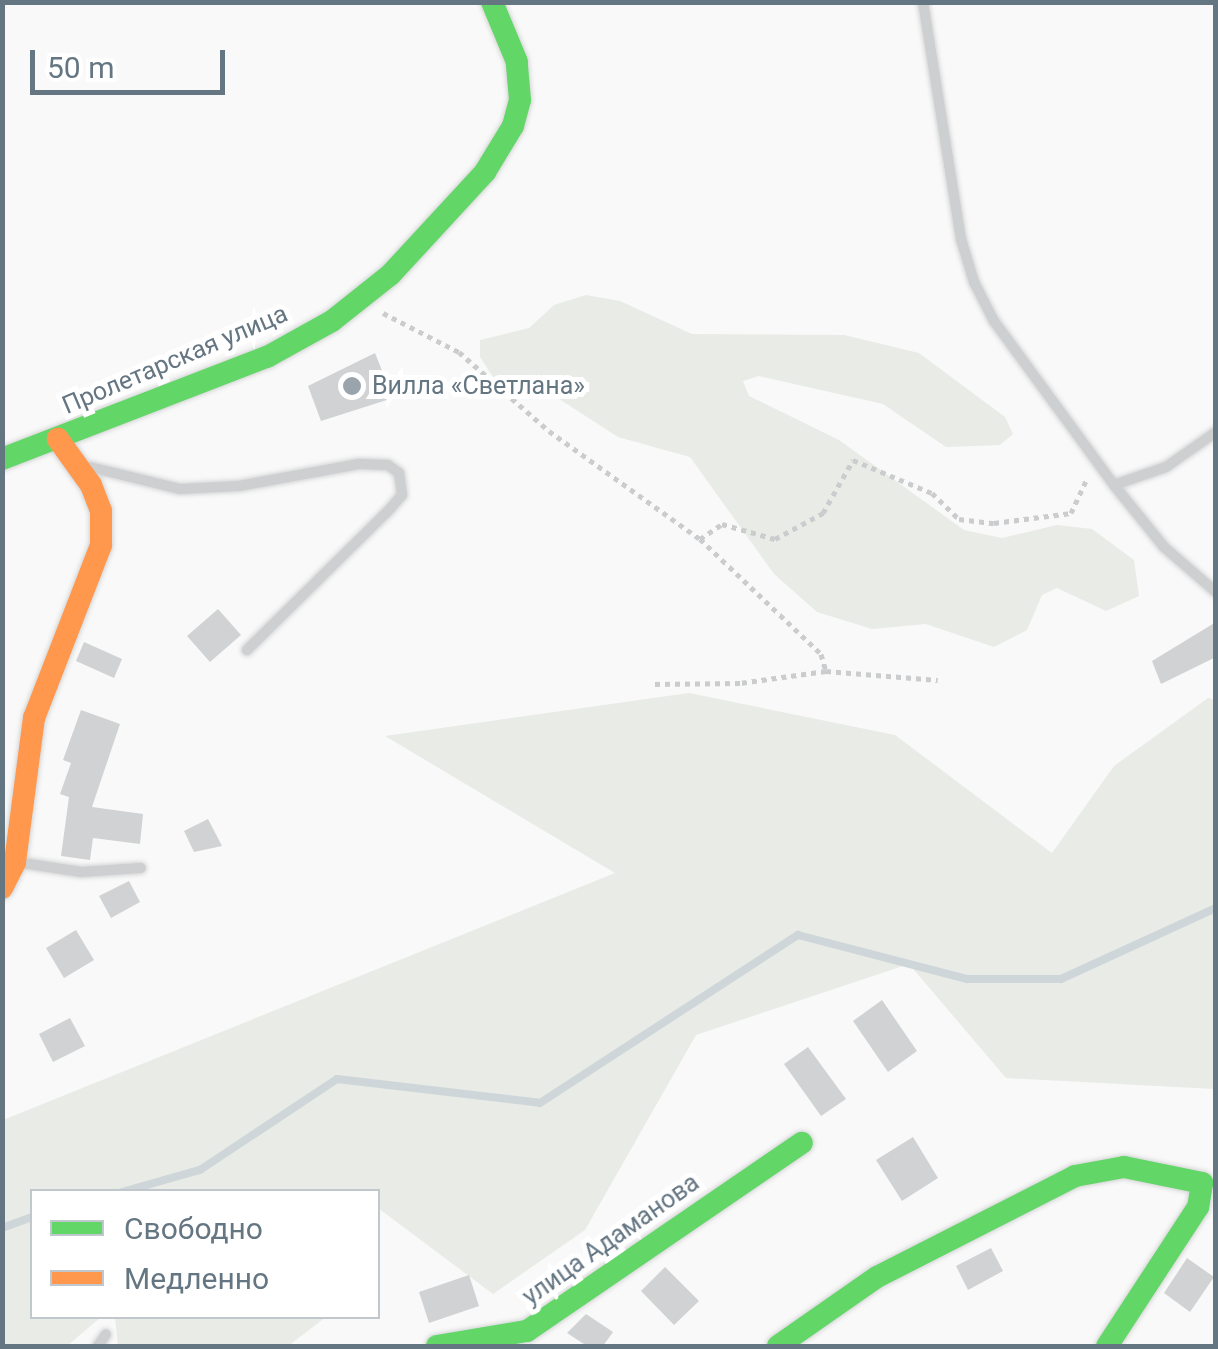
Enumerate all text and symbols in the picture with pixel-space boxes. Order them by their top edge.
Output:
scale bar [35,30,230,92]
text: 50 m [47,50,114,85]
street label: Пролетарская улица [58,299,292,421]
place label: Вилла «Светлана» [372,371,585,401]
marker: Вилла «Светлана» [341,375,363,397]
street label: улица Адаманова [517,1168,705,1312]
legend [30,1189,380,1319]
text: Свободно [124,1211,263,1246]
text: Медленно [124,1261,269,1296]

